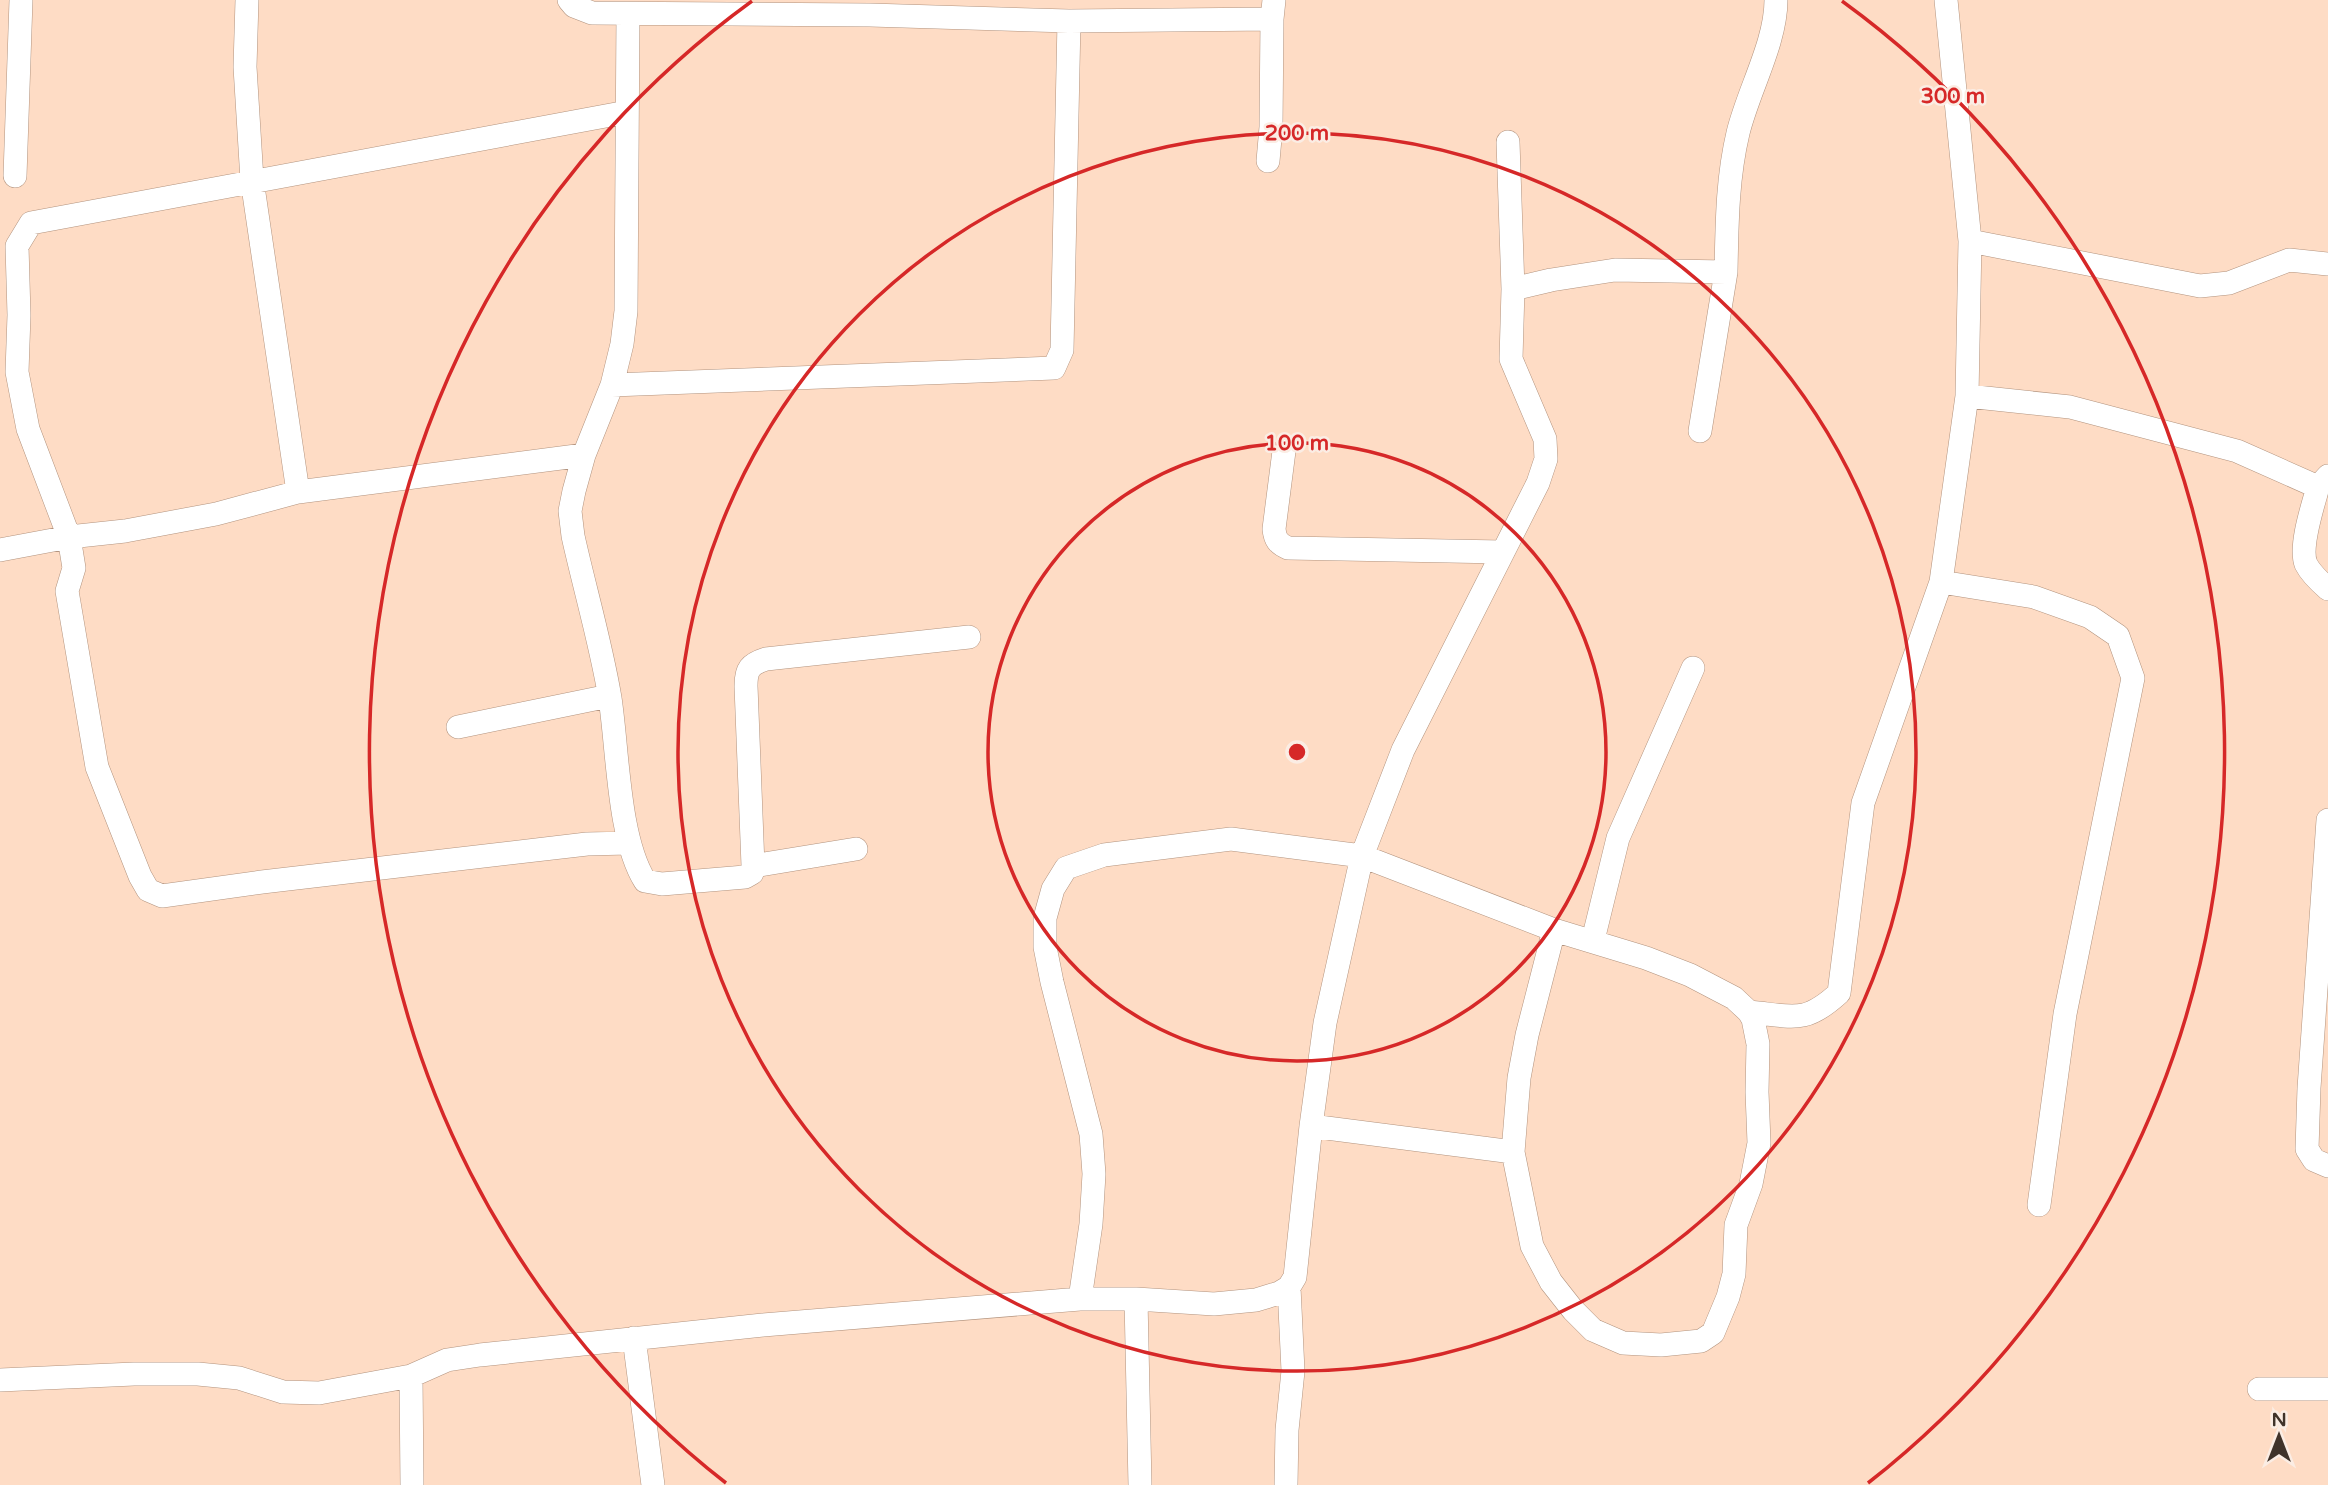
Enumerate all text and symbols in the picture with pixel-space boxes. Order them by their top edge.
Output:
text: 300 m [1921,84,1985,109]
text: 200 m [1265,121,1329,146]
text: 100 m [1265,431,1329,456]
centre of rings [1285,740,1309,764]
north arrow [2244,1401,2314,1471]
text: N [2271,1409,2287,1431]

